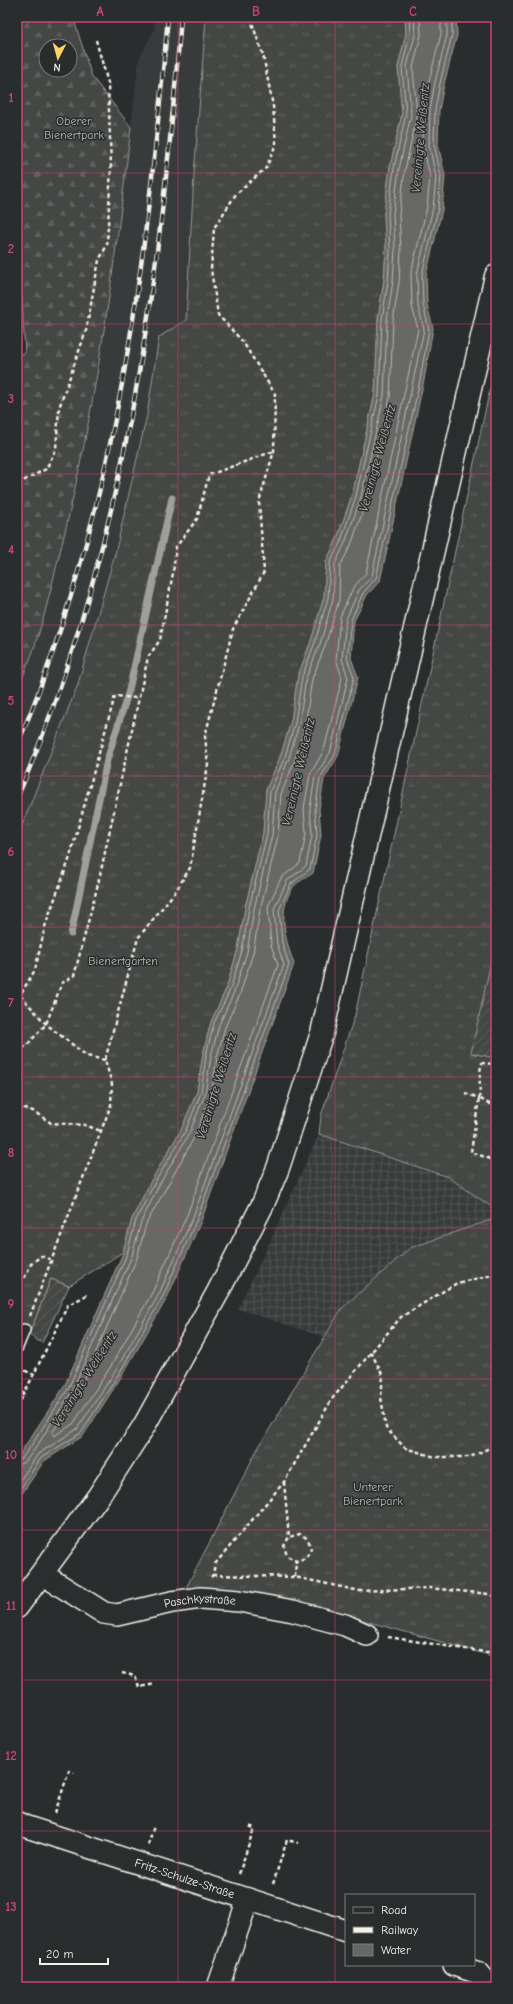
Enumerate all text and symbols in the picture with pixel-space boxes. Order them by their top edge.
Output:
text: A [96,4,104,19]
text: B [252,4,260,19]
text: C [409,4,417,19]
north arrow [38,38,78,78]
text: N [53,61,61,74]
water label: Vereinigte Weißeritz [408,82,432,194]
text: 1 [8,90,14,105]
park label: Oberer Bienertpark [44,114,104,142]
text: 2 [8,241,14,256]
text: 3 [8,391,14,406]
water label: Vereinigte Weißeritz [355,402,399,513]
text: 4 [8,542,14,557]
text: 5 [8,693,15,708]
water label: Vereinigte Weißeritz [278,716,318,827]
text: 6 [8,844,15,859]
park label: Bienertgarten [88,954,158,968]
text: 7 [8,995,14,1010]
water label: Vereinigte Weißeritz [193,1031,239,1141]
text: 8 [8,1145,14,1160]
text: 9 [8,1296,15,1311]
water label: Vereinigte Weißeritz [48,1328,120,1430]
text: 10 [5,1447,17,1462]
park label: Unterer Bienertpark [343,1480,403,1508]
street label: Paschkystraße [163,1591,236,1611]
text: 11 [6,1598,16,1613]
text: 12 [5,1748,17,1763]
street label: Fritz-Schulze-Straße [133,1856,236,1901]
legend [345,1894,475,1966]
text: 13 [5,1899,17,1914]
text: Road [381,1903,407,1917]
text: Railway [381,1923,419,1937]
scale bar [40,1940,108,1966]
text: Water [381,1943,411,1957]
text: 20 m [46,1947,74,1961]

